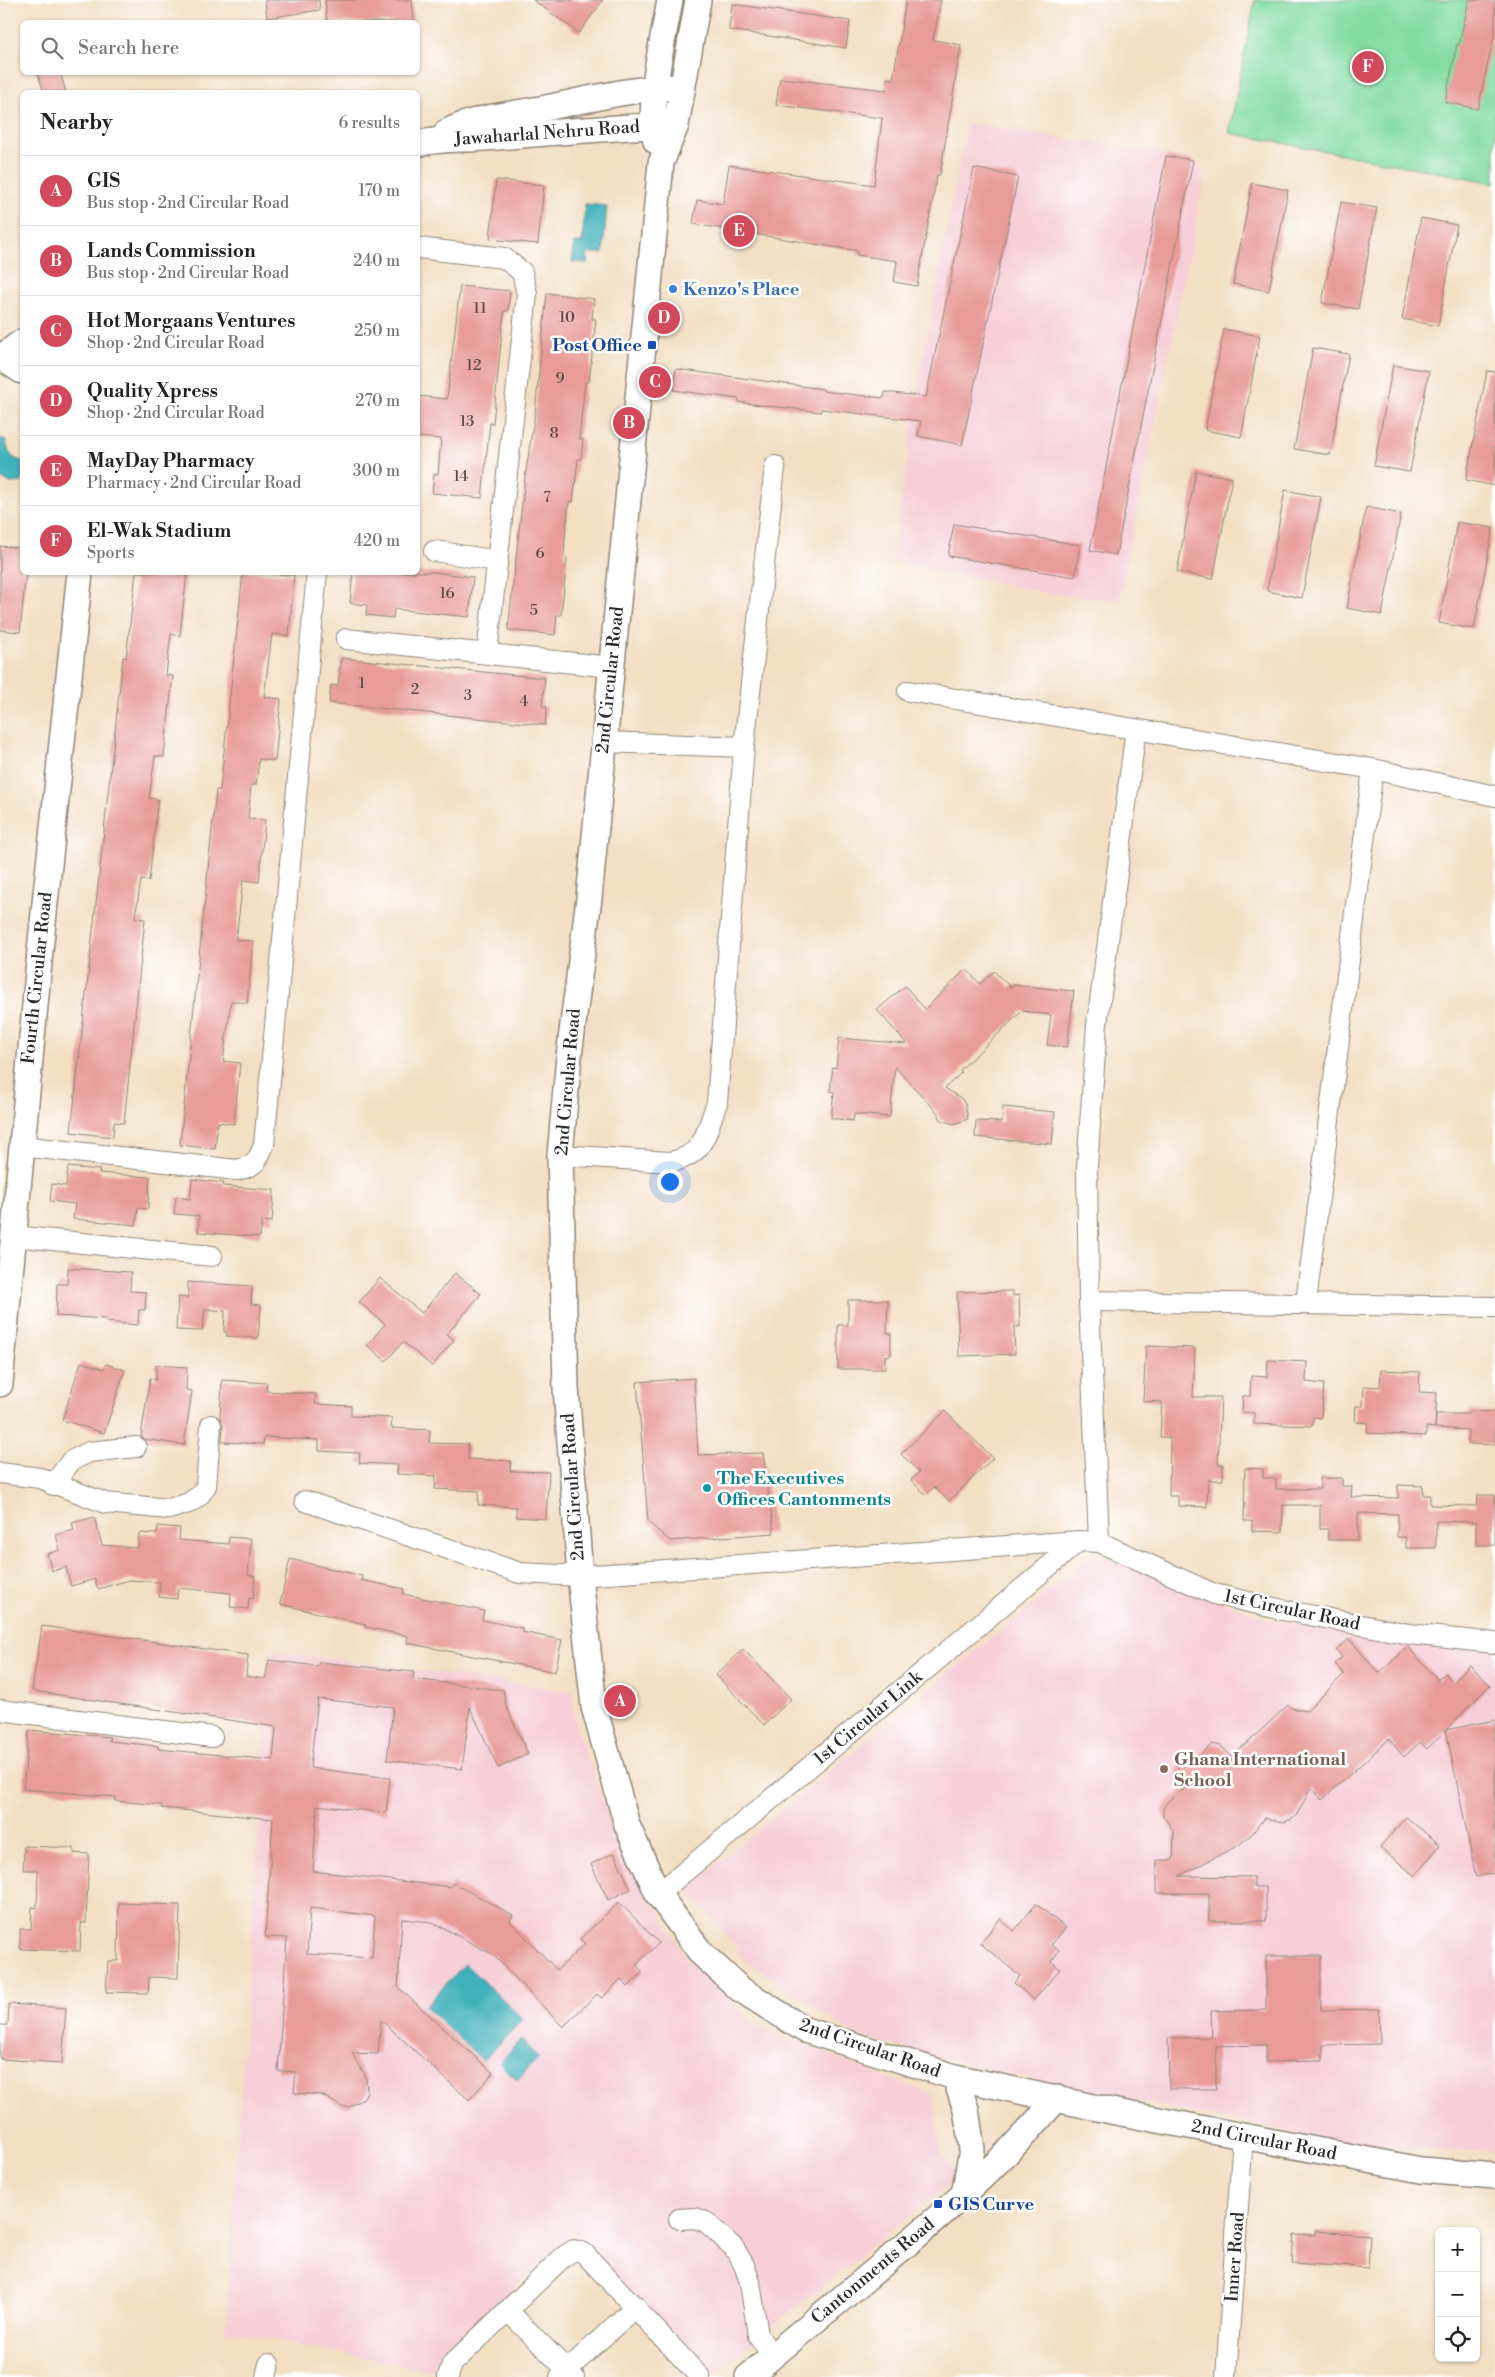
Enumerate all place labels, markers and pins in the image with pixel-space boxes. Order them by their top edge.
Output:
pin: F [1352,48,1384,86]
pin: E [723,212,755,250]
place label: Kenzo's Place [683,278,800,301]
marker: Kenzo's Place [667,283,679,295]
pin: D [648,299,680,337]
place label: Post Office [552,334,642,357]
marker: Post Office [646,339,658,351]
pin: C [639,363,671,401]
pin: B [613,404,645,442]
place label: The Executives Offices Cantonments [717,1467,891,1511]
marker: The Executives Offices Cantonments [701,1482,713,1494]
pin: A [604,1682,636,1720]
place label: Ghana International School [1174,1748,1346,1792]
marker: Ghana International School [1158,1763,1170,1775]
place label: GIS Curve [948,2193,1034,2216]
marker: GIS Curve [932,2198,944,2210]

